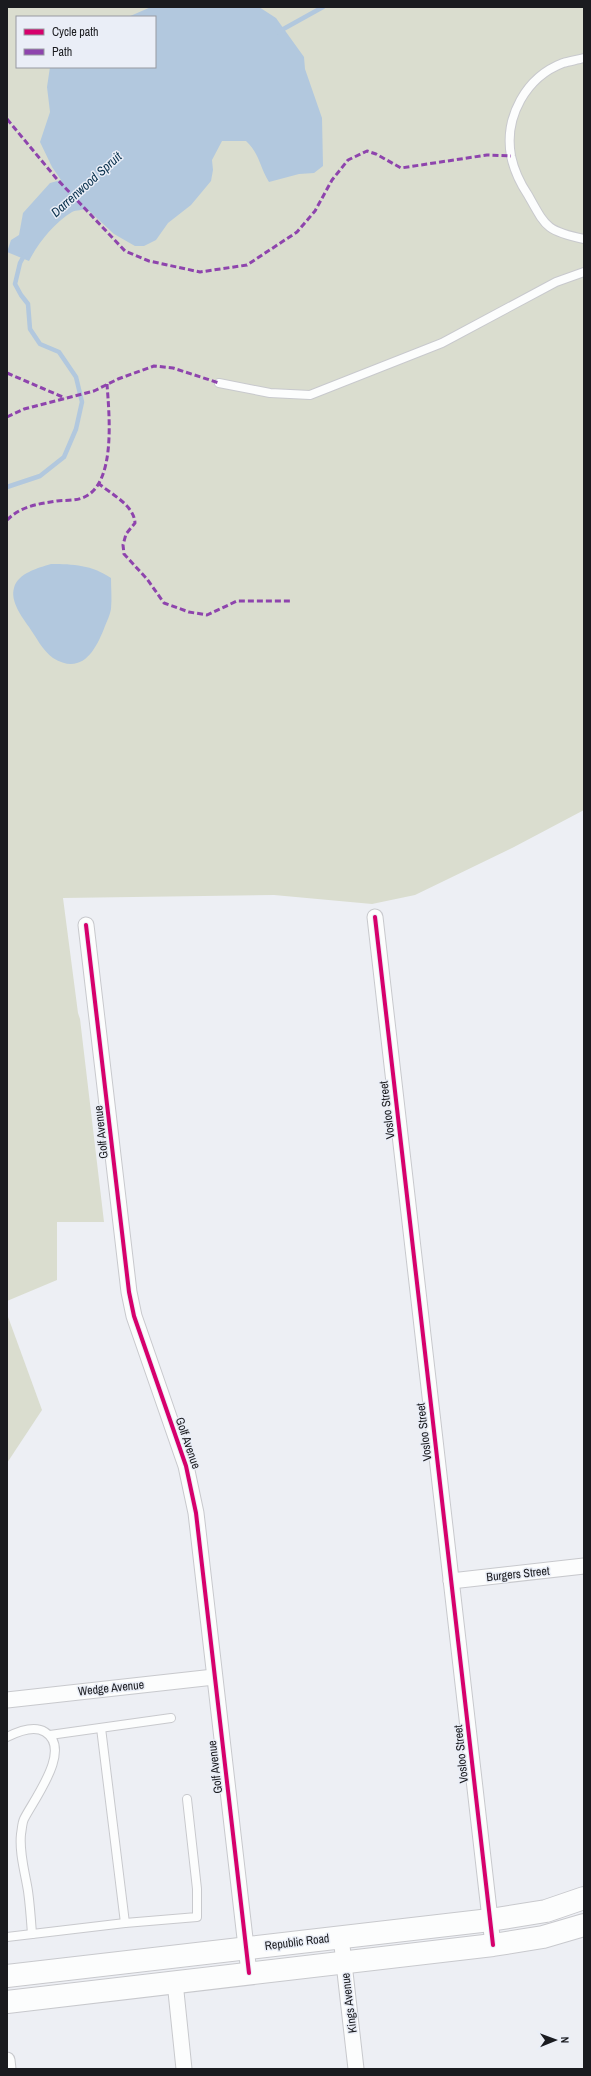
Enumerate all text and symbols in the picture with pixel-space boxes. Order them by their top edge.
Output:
legend [16,16,156,68]
text: Cycle path [52,24,99,40]
text: Path [52,44,72,60]
water label: Darrenwood Spruit [47,147,126,221]
street label: Vosloo Street [375,1080,399,1140]
street label: Golf Avenue [90,1105,112,1159]
street label: Vosloo Street [412,1402,436,1462]
street label: Golf Avenue [172,1415,204,1471]
street label: Burgers Street [486,1563,551,1585]
street label: Wedge Avenue [77,1677,145,1699]
street label: Vosloo Street [450,1724,472,1784]
street label: Golf Avenue [204,1739,226,1795]
street label: Republic Road [264,1930,330,1954]
street label: Kings Avenue [337,1972,361,2034]
north arrow [535,2020,575,2060]
text: N [558,2036,572,2043]

